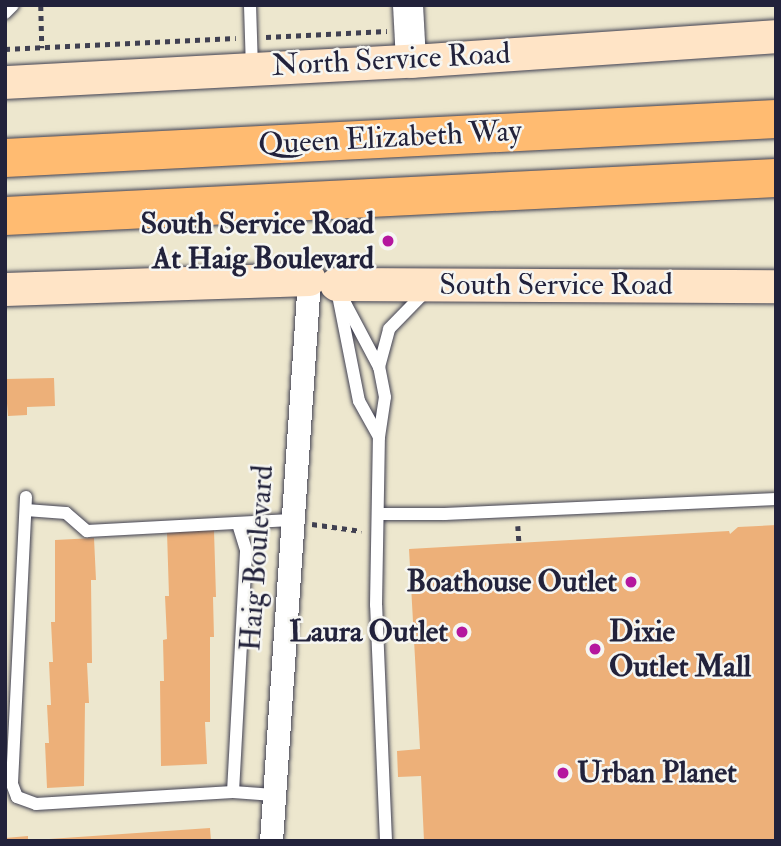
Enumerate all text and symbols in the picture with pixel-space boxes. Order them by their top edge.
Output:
street label: North Service Road [271,36,511,84]
street label: Queen Elizabeth Way [257,113,523,163]
place label: South Service Road At Haig Boulevard [141,206,374,276]
marker: South Service Road At Haig Boulevard [380,233,396,249]
street label: South Service Road [439,267,673,303]
street label: Haig Boulevard [233,464,281,652]
place label: Boathouse Outlet [407,564,617,600]
marker: Boathouse Outlet [623,574,639,590]
place label: Laura Outlet [289,614,448,650]
place label: Dixie Outlet Mall [609,614,751,684]
marker: Laura Outlet [454,624,470,640]
marker: Dixie Outlet Mall [587,641,603,657]
place label: Urban Planet [577,755,737,791]
marker: Urban Planet [555,765,571,781]

